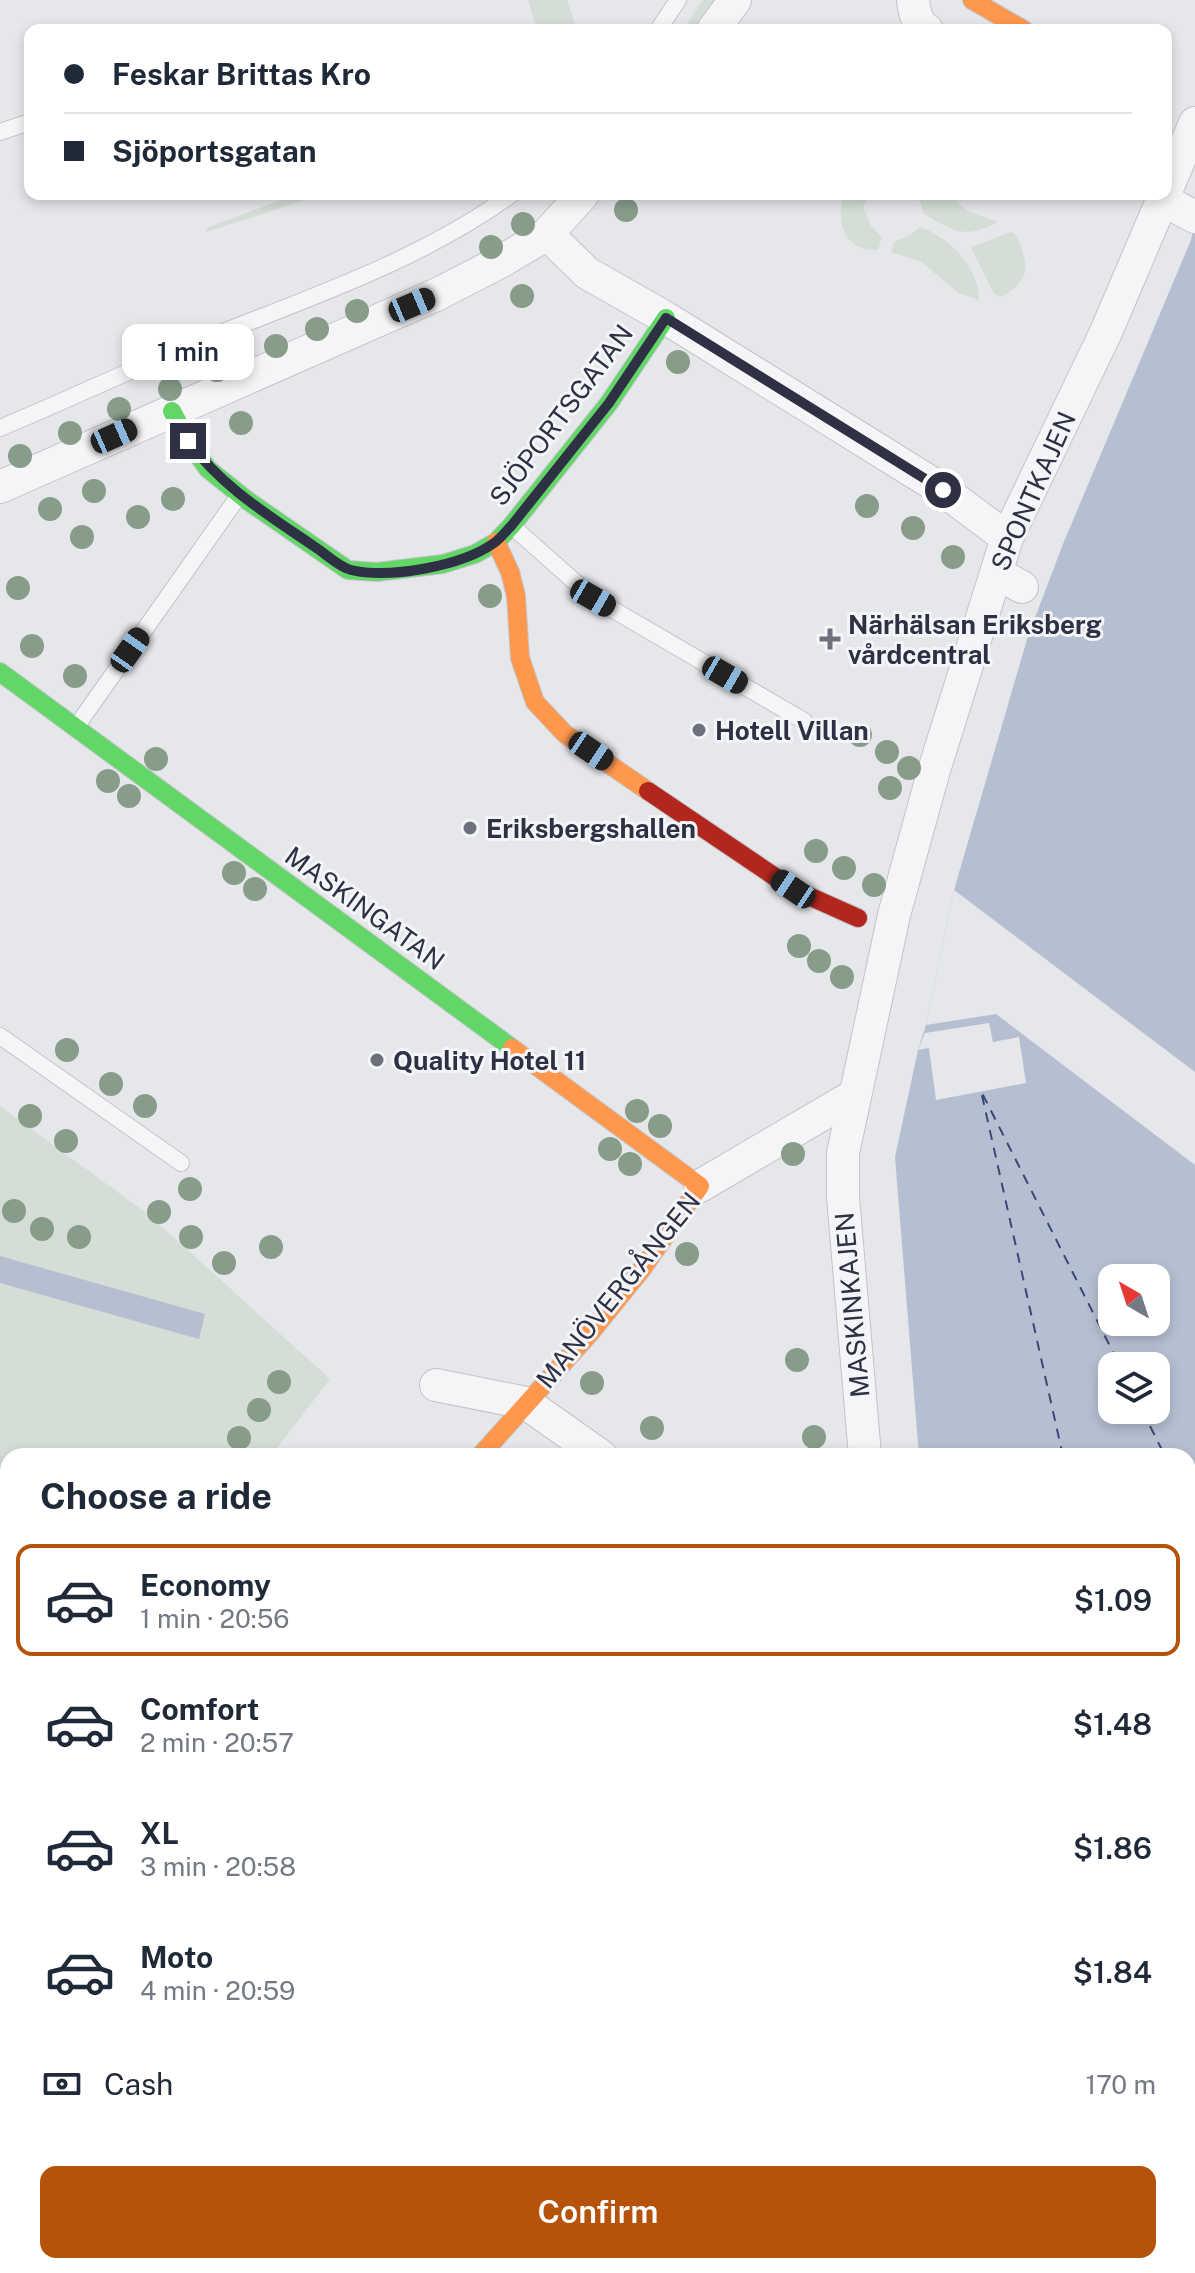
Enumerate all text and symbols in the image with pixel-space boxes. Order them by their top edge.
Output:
text: Feskar Brittas Kro [112,56,371,92]
text: Sjöportsgatan [112,133,317,169]
car [385,285,439,325]
street label: SJÖPORTSGATAN [483,318,639,512]
callout: 1 min [122,325,254,381]
text: 1 min [157,336,219,367]
street label: SPONTKAJEN [984,407,1082,575]
car [87,415,141,457]
route end [170,423,206,459]
route start [925,472,961,508]
car [566,576,620,620]
place label: Närhälsan Eriksberg vårdcentral [848,609,1102,670]
car [106,623,154,677]
marker: Närhälsan Eriksberg vårdcentral [819,628,841,650]
car [698,653,752,697]
place label: Hotell Villan [715,715,869,746]
marker: Hotell Villan [690,721,708,739]
car [564,728,618,774]
place label: Eriksbergshallen [486,813,696,844]
marker: Eriksbergshallen [461,819,479,837]
street label: MASKINGATAN [279,840,451,976]
car [766,866,820,912]
place label: Quality Hotel 11 [393,1045,586,1076]
marker: Quality Hotel 11 [368,1051,386,1069]
street label: MANÖVERGÅNGEN [528,1185,707,1394]
street label: MASKINKAJEN [828,1211,876,1399]
north arrow [1098,1264,1170,1336]
map controls [1098,1264,1170,1424]
button: layers [1098,1352,1170,1424]
text: Choose a ride [40,1475,272,1517]
icon: car [44,1564,116,1636]
text: Economy [140,1567,271,1603]
text: $1.09 [1074,1582,1152,1618]
text: 1 min · 20:56 [140,1603,290,1634]
icon: car [44,1688,116,1760]
text: Comfort [140,1691,259,1727]
text: $1.48 [1073,1706,1152,1742]
text: 2 min · 20:57 [140,1727,294,1758]
icon: car [44,1812,116,1884]
text: XL [140,1815,179,1851]
text: $1.86 [1073,1830,1152,1866]
text: 3 min · 20:58 [140,1851,296,1882]
icon: car [44,1936,116,2008]
text: Moto [140,1939,213,1975]
text: $1.84 [1073,1954,1152,1990]
text: 4 min · 20:59 [140,1975,295,2006]
icon: cash [40,2062,84,2106]
text: Cash [104,2066,173,2102]
text: 170 m [1086,2069,1156,2100]
button: Confirm [40,2166,1156,2258]

